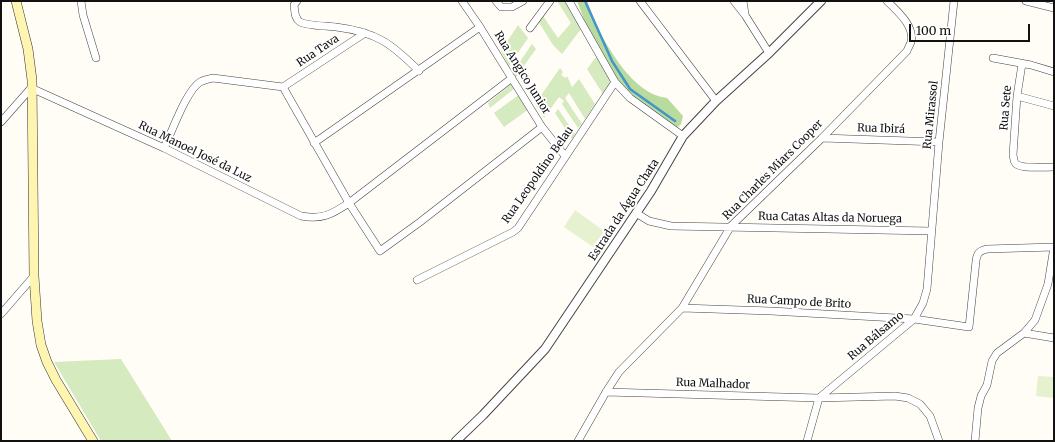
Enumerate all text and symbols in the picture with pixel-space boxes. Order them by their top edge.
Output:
scale bar [911,16,1032,42]
text: 100 m [916,23,951,38]
street label: Rua Angico Junior [491,29,553,117]
street label: Rua Tava [294,32,342,70]
street label: Rua Mirassol [921,80,941,150]
street label: Rua Sete [997,85,1015,131]
street label: Rua Charles Miars Cooper [720,117,826,223]
street label: Rua Manoel José da Luz [136,119,254,185]
street label: Rua Ibirá [857,122,905,136]
street label: Rua Leopoldino Belau [500,124,576,226]
street label: Estrada da Água Chata [586,157,662,263]
street label: Rua Catas Altas da Noruega [758,210,902,226]
street label: Rua Campo de Brito [747,293,851,311]
street label: Rua Bálsamo [845,309,907,363]
street label: Rua Malhador [676,376,750,392]

